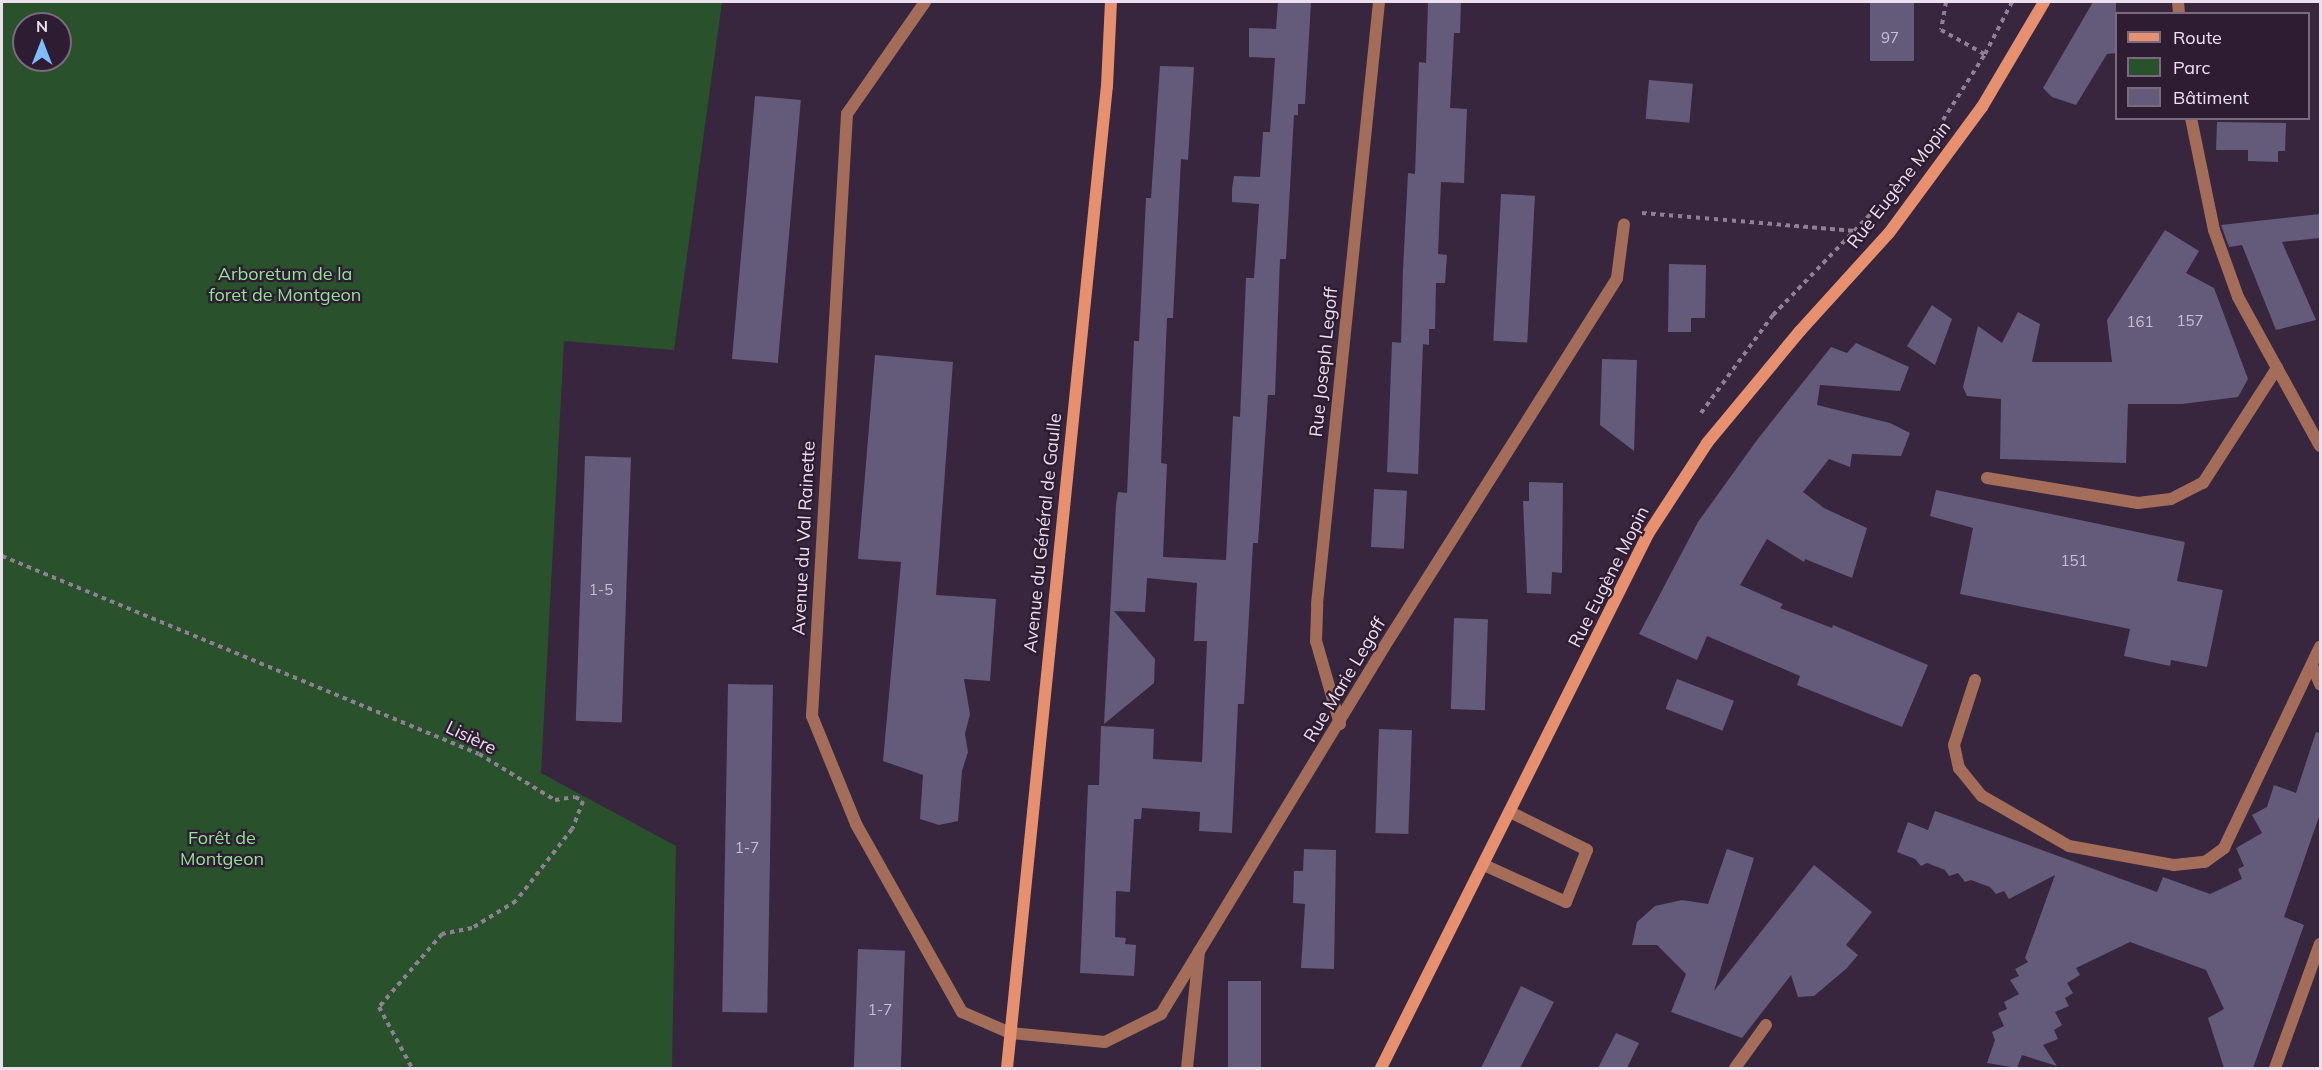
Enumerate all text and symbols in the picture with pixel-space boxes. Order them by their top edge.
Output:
north arrow [12,12,72,72]
legend [2115,12,2310,120]
text: N [36,16,48,36]
text: Route [2173,26,2222,49]
house number: 97 [1881,29,1899,47]
text: Parc [2173,56,2210,79]
text: Bâtiment [2173,86,2249,109]
street label: Rue Eugène Mopin [1843,117,1955,253]
park label: Arboretum de la foret de Montgeon [209,264,361,306]
street label: Rue Joseph Legoff [1305,286,1343,438]
house number: 157 [2177,312,2203,330]
house number: 161 [2127,313,2153,331]
street label: Avenue du Général de Gaulle [1020,412,1066,654]
street label: Avenue du Val Rainette [788,440,820,636]
street label: Rue Eugène Mopin [1564,503,1654,651]
house number: 151 [2061,552,2087,570]
house number: 1-5 [589,581,613,599]
street label: Rue Marie Legoff [1299,614,1391,746]
street label: Lisière [442,717,500,759]
park label: Forêt de Montgeon [180,828,264,870]
house number: 1-7 [735,839,759,857]
house number: 1-7 [868,1001,892,1019]

